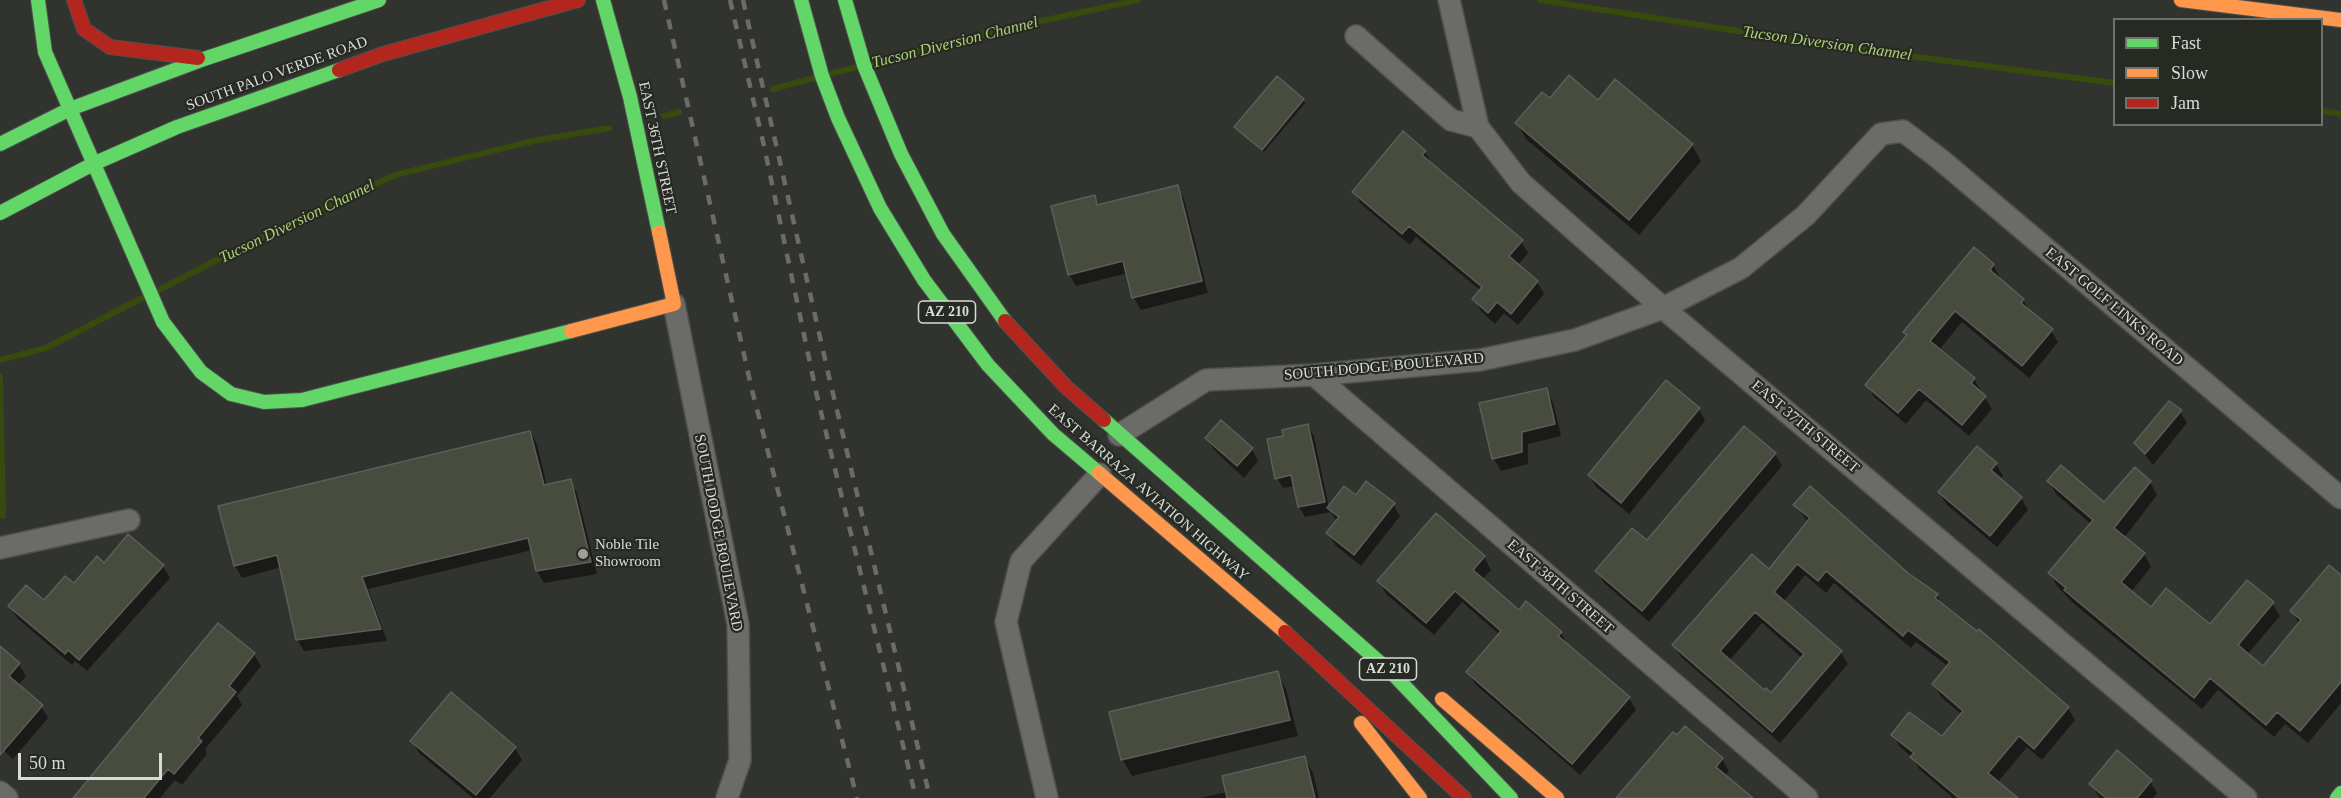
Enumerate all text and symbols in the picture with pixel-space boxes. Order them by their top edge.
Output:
water label: Tucson Diversion Channel [870,13,1040,73]
legend [2113,18,2323,126]
water label: Tucson Diversion Channel [1741,23,1913,65]
street label: SOUTH PALO VERDE ROAD [184,33,370,115]
text: Fast [2171,33,2201,53]
text: Slow [2171,63,2208,83]
street label: EAST 36TH STREET [634,80,680,216]
text: Jam [2171,93,2200,113]
water label: Tucson Diversion Channel [216,176,378,268]
street label: EAST GOLF LINKS ROAD [2041,244,2187,370]
road number: AZ 210 [918,301,976,323]
street label: SOUTH DODGE BOULEVARD [1283,349,1485,385]
street label: EAST 37TH STREET [1748,377,1862,477]
street label: EAST BARRAZA AVIATION HIGHWAY [1044,401,1252,585]
street label: SOUTH DODGE BOULEVARD [690,433,746,633]
place label: Noble Tile Showroom [595,536,661,571]
street label: EAST 38TH STREET [1503,536,1617,638]
marker: Noble Tile Showroom [576,547,590,561]
road number: AZ 210 [1360,658,1416,680]
scale bar [21,741,165,779]
text: 50 m [29,753,66,773]

